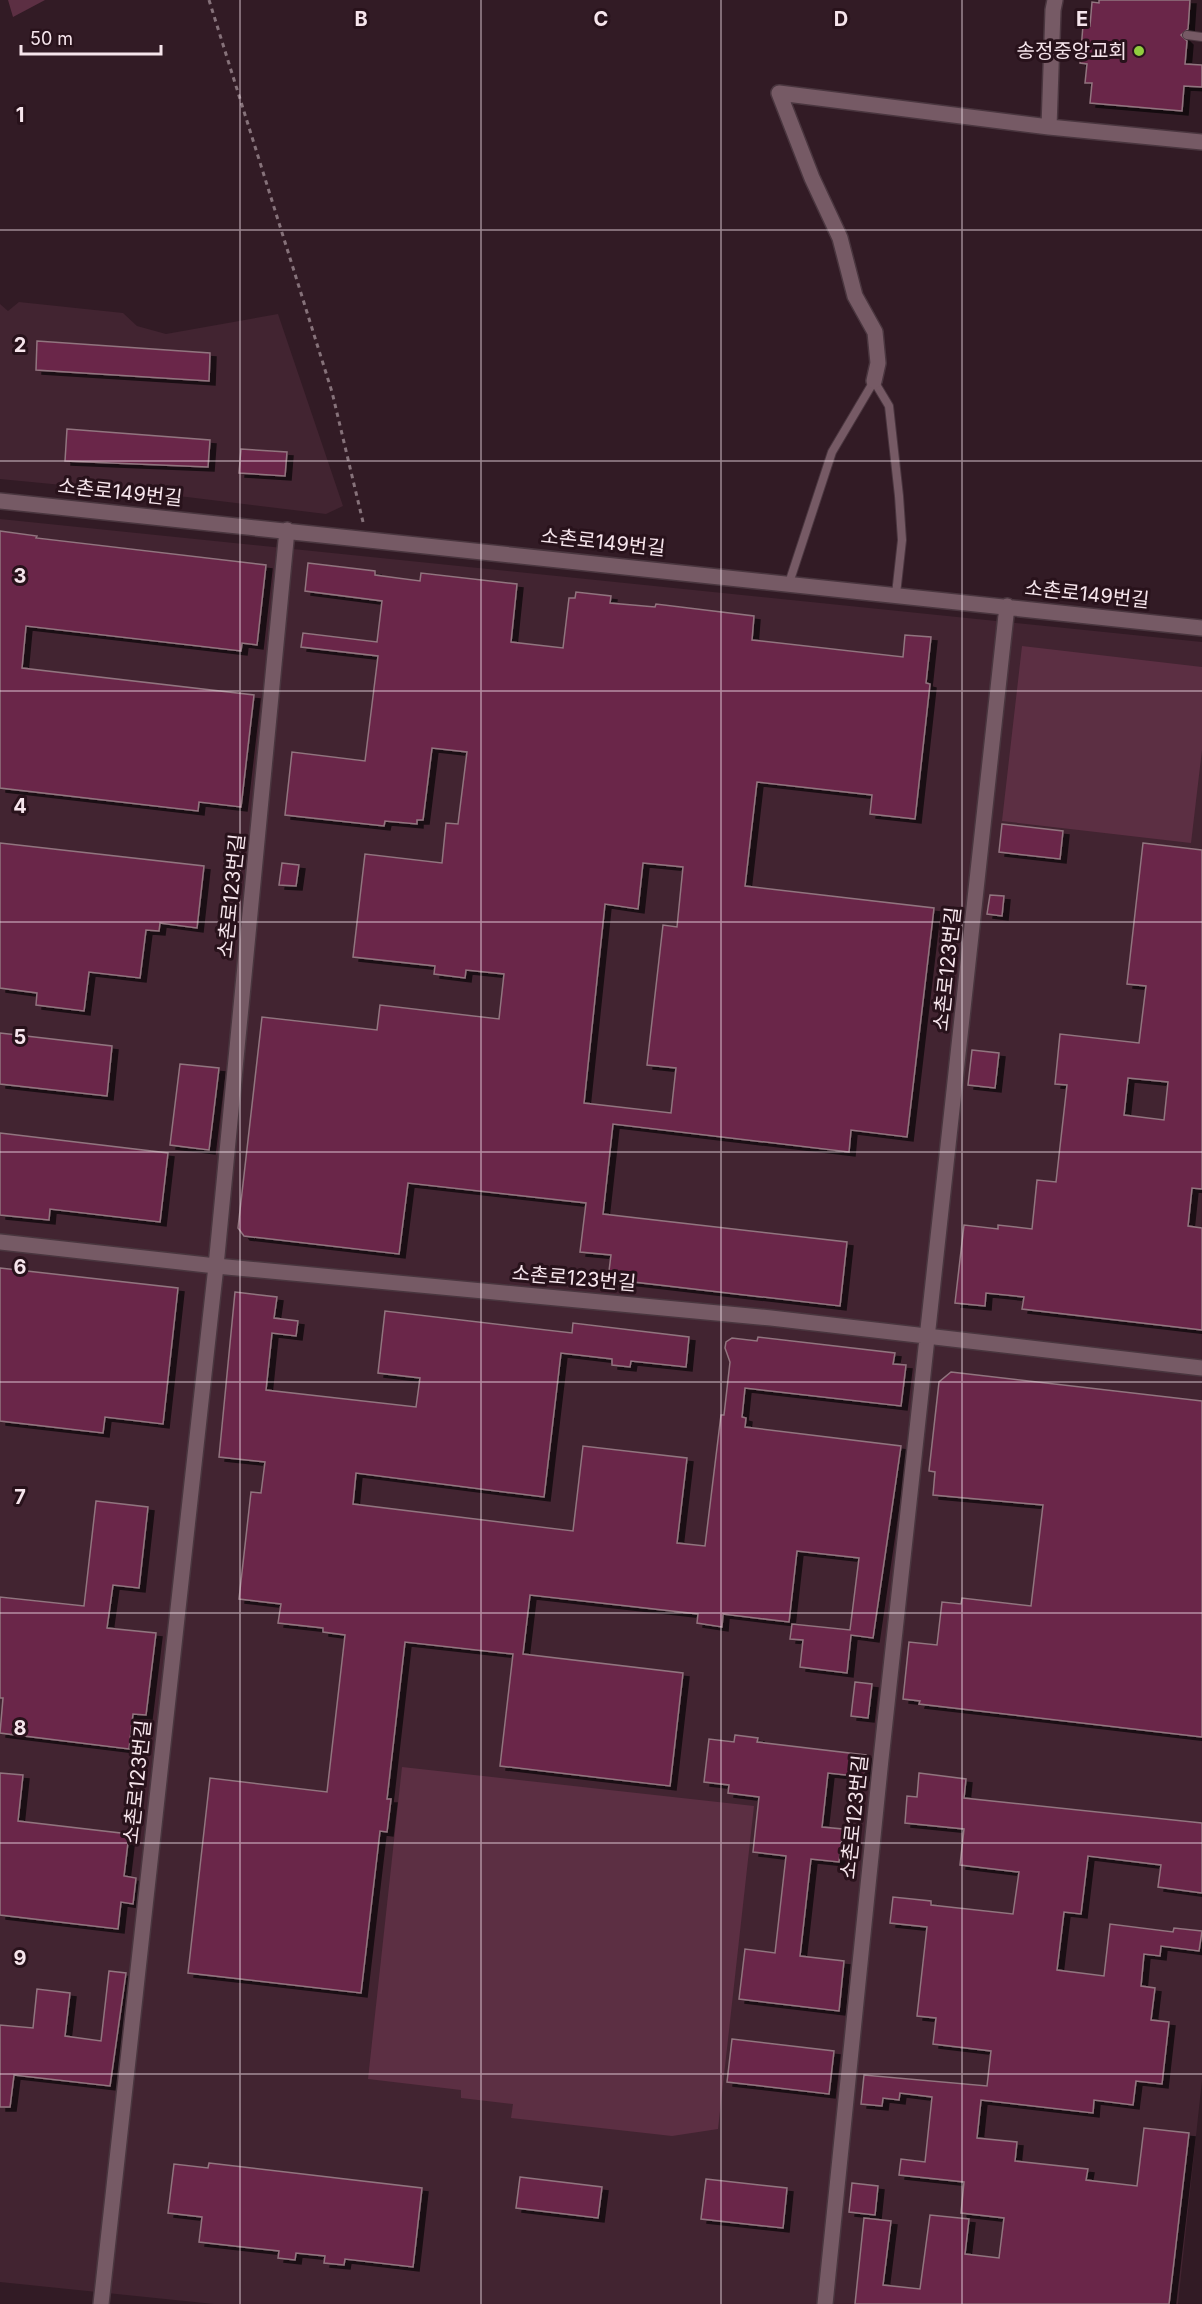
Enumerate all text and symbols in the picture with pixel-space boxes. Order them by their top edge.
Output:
text: B [354,7,368,31]
text: C [594,7,608,31]
text: D [834,7,848,31]
text: E [1076,7,1088,31]
scale bar [21,18,160,56]
text: 50 m [30,28,73,49]
place label: 송정중앙교회 [1017,39,1127,63]
marker: 송정중앙교회 [1132,44,1146,58]
text: 1 [16,103,24,127]
text: 2 [14,333,26,357]
street label: 소촌로149번길 [56,474,184,510]
street label: 소촌로149번길 [539,524,667,560]
text: 3 [14,564,26,588]
street label: 소촌로149번길 [1023,576,1151,612]
text: 4 [13,794,27,818]
street label: 소촌로123번길 [213,833,249,959]
street label: 소촌로123번길 [929,906,965,1032]
text: 5 [14,1025,26,1049]
text: 6 [14,1255,27,1279]
street label: 소촌로123번길 [511,1261,637,1295]
text: 7 [14,1485,26,1509]
text: 8 [13,1716,27,1740]
street label: 소촌로123번길 [119,1719,155,1845]
street label: 소촌로123번길 [836,1754,872,1880]
text: 9 [14,1946,27,1970]

